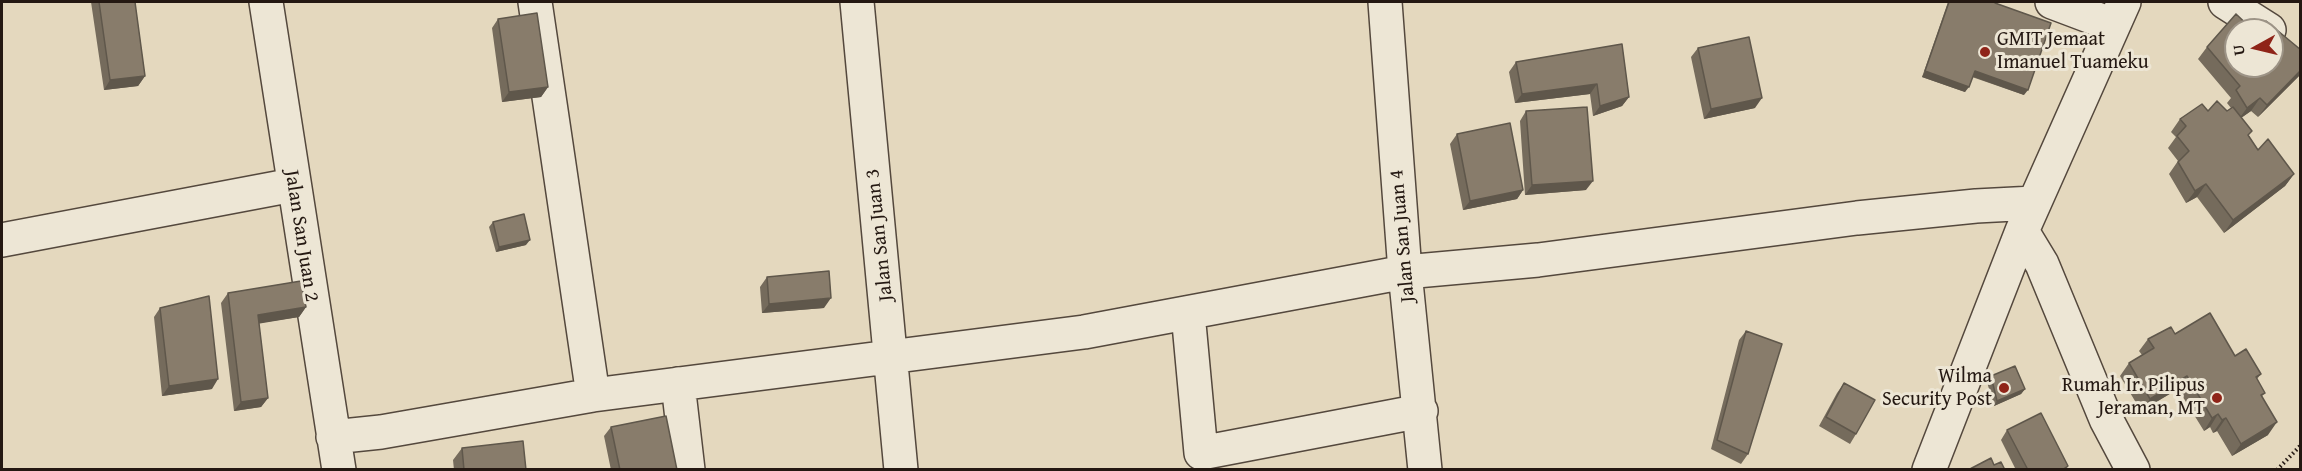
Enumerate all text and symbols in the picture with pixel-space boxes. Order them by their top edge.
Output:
north arrow [2224,18,2284,78]
place label: GMIT Jemaat Imanuel Tuameku [1997,28,2149,75]
text: U [2226,43,2251,57]
marker: GMIT Jemaat Imanuel Tuameku [1978,45,1992,59]
street label: Jalan San Juan 2 [279,168,323,304]
street label: Jalan San Juan 3 [861,168,899,302]
street label: Jalan San Juan 4 [1385,169,1421,303]
place label: Wilma Security Post [1882,365,1992,412]
place label: Rumah Ir. Pilipus Jeraman, MT [2062,374,2205,421]
marker: Wilma Security Post [1997,381,2011,395]
marker: Rumah Ir. Pilipus Jeraman, MT [2210,391,2224,405]

